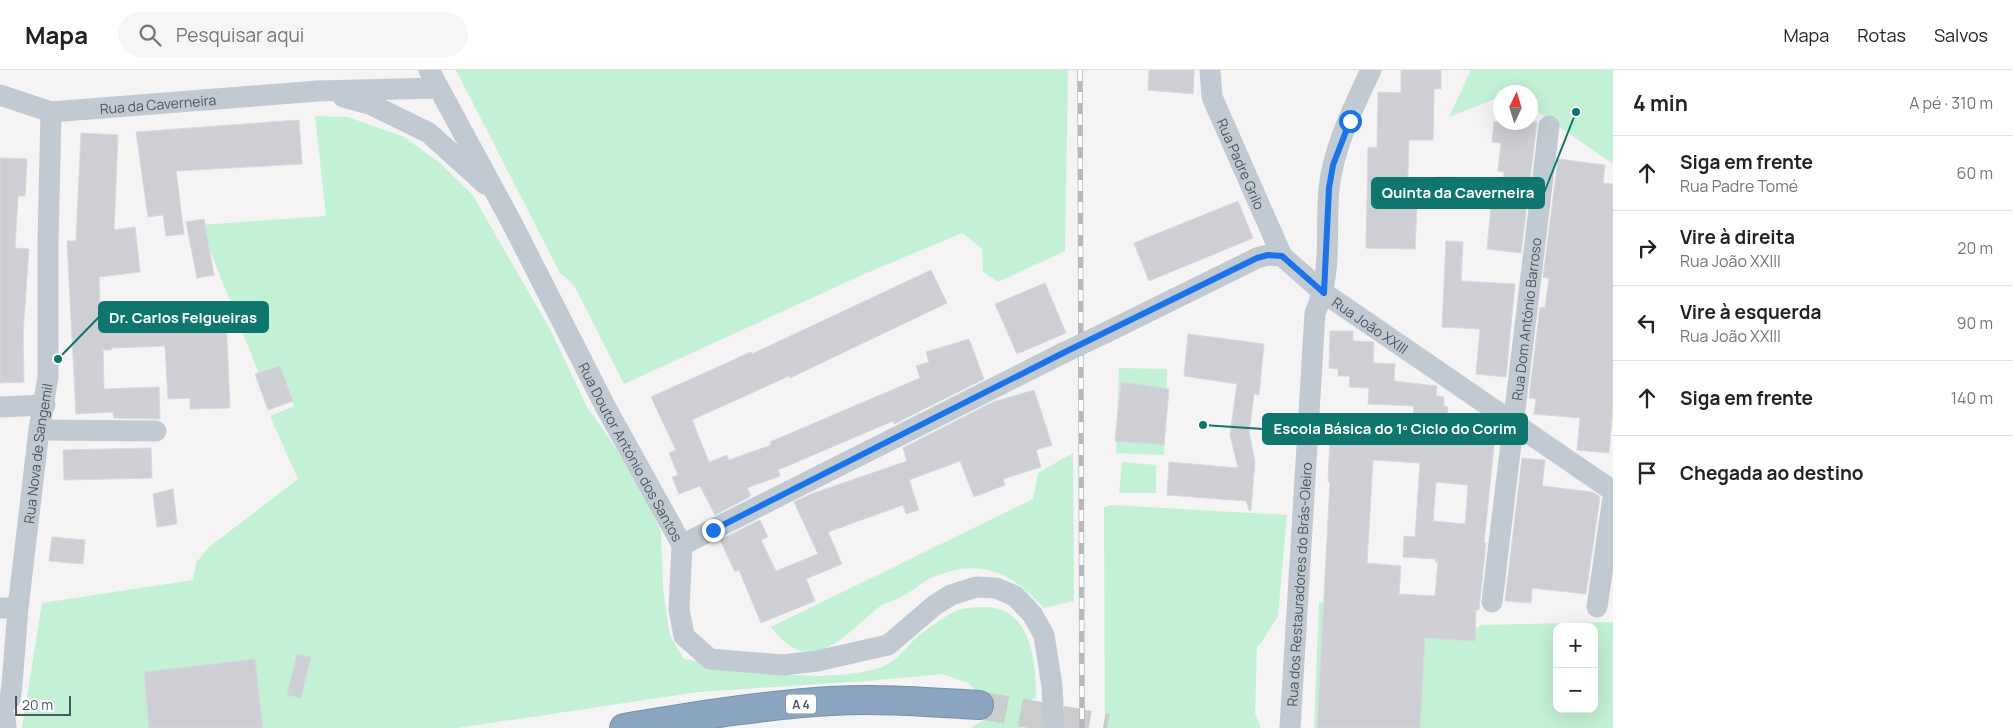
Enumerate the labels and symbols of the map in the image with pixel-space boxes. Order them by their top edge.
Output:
north arrow [1493,85,1538,130]
street label: Rua da Caverneira [99,90,217,118]
route start [1339,110,1362,133]
street label: Rua Padre Grilo [1213,115,1270,212]
callout: Quinta da Caverneira [1372,178,1544,208]
text: Quinta da Caverneira [1382,182,1534,203]
street label: Rua Dom António Barroso [1507,237,1545,401]
street label: Rua João XXIII [1329,292,1412,358]
callout: Dr. Carlos Felgueiras [99,302,268,332]
text: Dr. Carlos Felgueiras [109,307,257,328]
street label: Rua Doutor António dos Santos [575,359,688,545]
street label: Rua Nova de Sangemil [19,382,56,525]
callout: Escola Básica do 1º Ciclo do Corim [1263,414,1527,444]
text: Escola Básica do 1º Ciclo do Corim [1273,418,1517,439]
street label: Rua dos Restauradores do Brás-Oleiro [1282,461,1316,707]
route end [702,519,725,542]
scale bar [15,693,71,716]
road number: A 4 [786,694,816,714]

